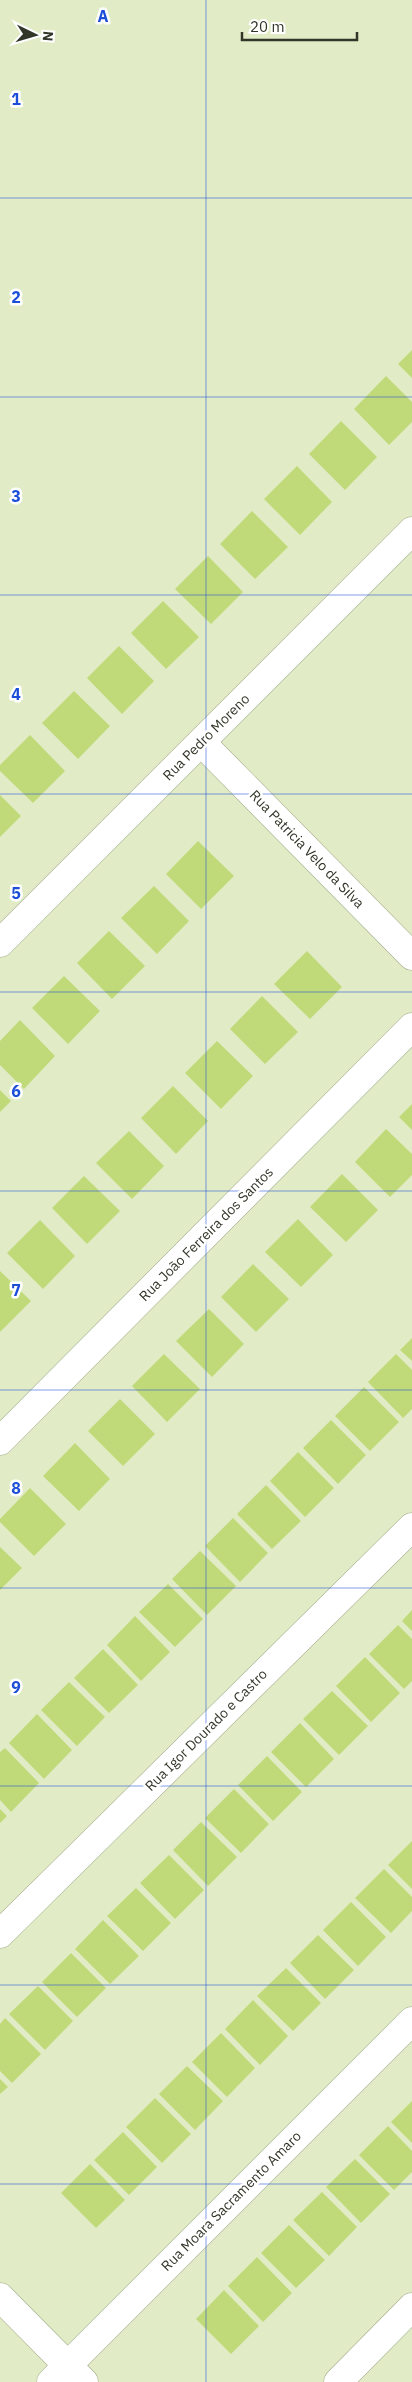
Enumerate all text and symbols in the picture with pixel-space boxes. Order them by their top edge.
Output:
text: A [98,6,109,26]
north arrow [10,10,60,60]
scale bar [242,10,357,42]
text: 20 m [250,17,285,36]
text: N [39,30,57,42]
text: 1 [11,89,21,109]
text: 2 [11,287,21,307]
text: 3 [11,486,21,506]
text: 4 [11,684,21,704]
street label: Rua Pedro Moreno [159,690,253,784]
street label: Rua Patricia Velo da Silva [246,786,369,912]
text: 5 [11,883,21,903]
text: 6 [11,1081,21,1101]
street label: Rua João Ferreira dos Santos [135,1163,277,1305]
text: 7 [11,1280,21,1300]
text: 8 [11,1478,21,1498]
street label: Rua Igor Dourado e Castro [141,1665,271,1795]
text: 9 [11,1677,21,1697]
street label: Rua Moara Sacramento Amaro [157,2127,305,2275]

